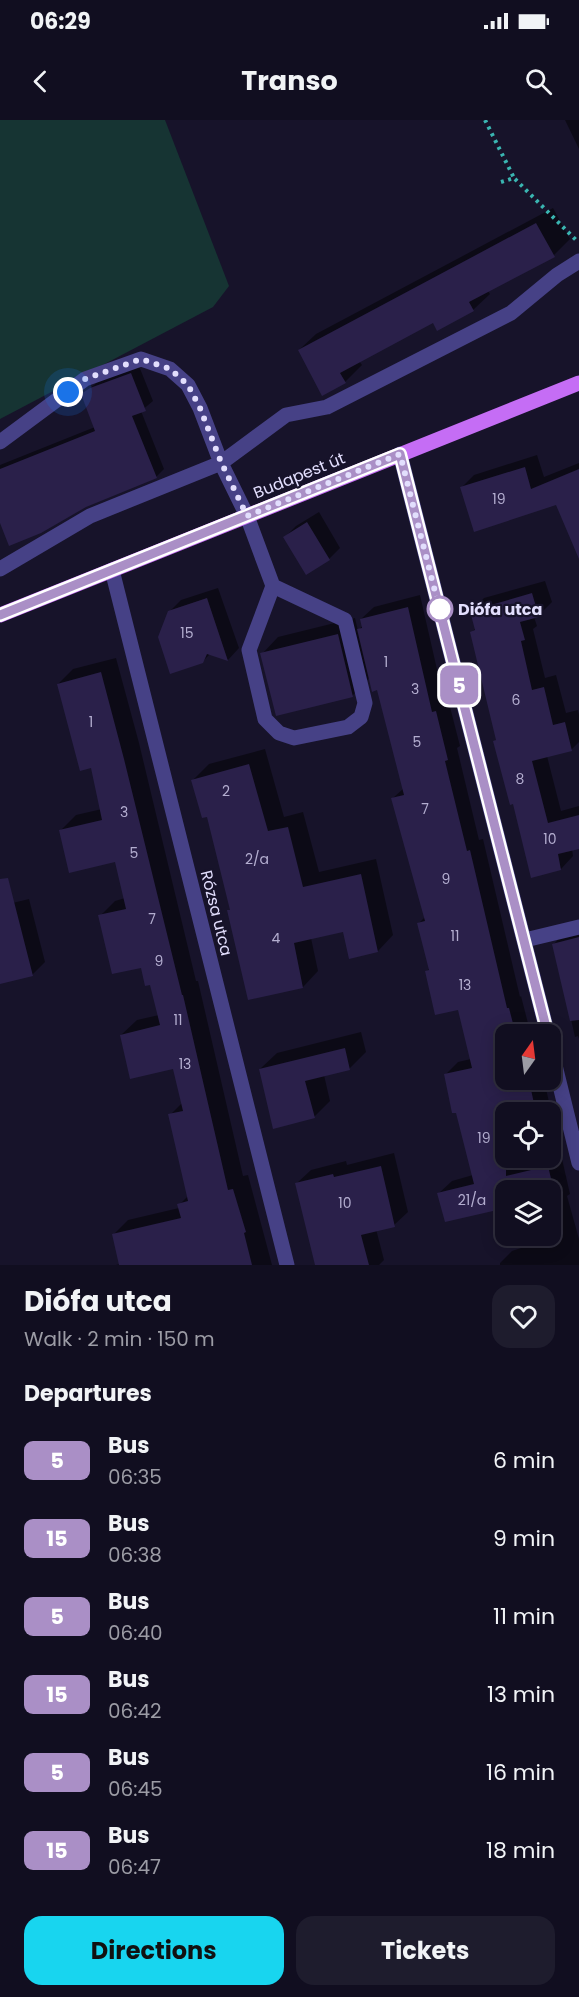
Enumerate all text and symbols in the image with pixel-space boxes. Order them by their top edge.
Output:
text: 06:29 [30,6,91,37]
text: Transo [241,62,338,99]
icon: back [24,65,57,98]
icon: search [522,65,555,98]
your location [53,377,83,407]
street label: Budapest út [250,447,349,504]
house number: 19 [492,489,506,509]
marker: Diófa utca [427,596,453,622]
place label: Diófa utca [458,598,542,621]
house number: 15 [180,623,194,643]
house number: 1 [384,652,388,672]
line badge: 5 [440,666,478,704]
text: 5 [452,671,466,700]
house number: 3 [411,679,419,699]
house number: 6 [512,690,521,710]
house number: 1 [89,712,93,732]
house number: 5 [413,732,421,752]
house number: 8 [516,769,525,789]
house number: 2 [222,781,230,801]
house number: 7 [421,799,429,819]
house number: 3 [120,802,128,822]
house number: 10 [543,829,557,849]
house number: 5 [130,843,138,863]
house number: 2/a [245,849,269,869]
street label: Rózsa utca [195,868,238,958]
house number: 9 [442,869,450,889]
house number: 7 [148,909,156,929]
house number: 11 [451,926,459,946]
house number: 4 [272,928,281,948]
house number: 9 [155,951,163,971]
house number: 13 [459,975,471,995]
house number: 11 [174,1010,182,1030]
north arrow [495,1024,561,1090]
map controls [495,1024,561,1246]
house number: 13 [179,1054,191,1074]
button: locate [495,1102,561,1168]
house number: 19 [477,1128,491,1148]
button: layers [495,1180,561,1246]
house number: 21/a [458,1190,486,1210]
house number: 10 [338,1193,352,1213]
text: Diófa utca [24,1282,172,1321]
button: heart [492,1285,555,1348]
text: Walk · 2 min · 150 m [24,1325,215,1353]
text: Departures [24,1378,152,1409]
text: Bus [108,1430,150,1461]
text: 6 min [493,1445,555,1476]
text: 5 [50,1446,64,1475]
text: 06:35 [108,1463,162,1491]
text: Bus [108,1508,150,1539]
text: 9 min [493,1523,555,1554]
text: 15 [46,1524,68,1553]
text: 06:38 [108,1541,162,1569]
text: Bus [108,1586,150,1617]
text: 11 min [493,1601,555,1632]
text: 5 [50,1602,64,1631]
text: 06:40 [108,1619,163,1647]
text: Bus [108,1664,150,1695]
text: 13 min [487,1679,555,1710]
text: 15 [46,1680,68,1709]
text: 06:42 [108,1697,162,1725]
text: Bus [108,1742,150,1773]
text: 16 min [486,1757,555,1788]
text: 5 [50,1758,64,1787]
text: 06:45 [108,1775,163,1803]
text: Bus [108,1820,150,1851]
text: 18 min [486,1835,555,1866]
text: 15 [46,1836,68,1865]
text: 06:47 [108,1853,161,1881]
button: Directions [24,1916,284,1985]
button: Tickets [296,1916,555,1985]

